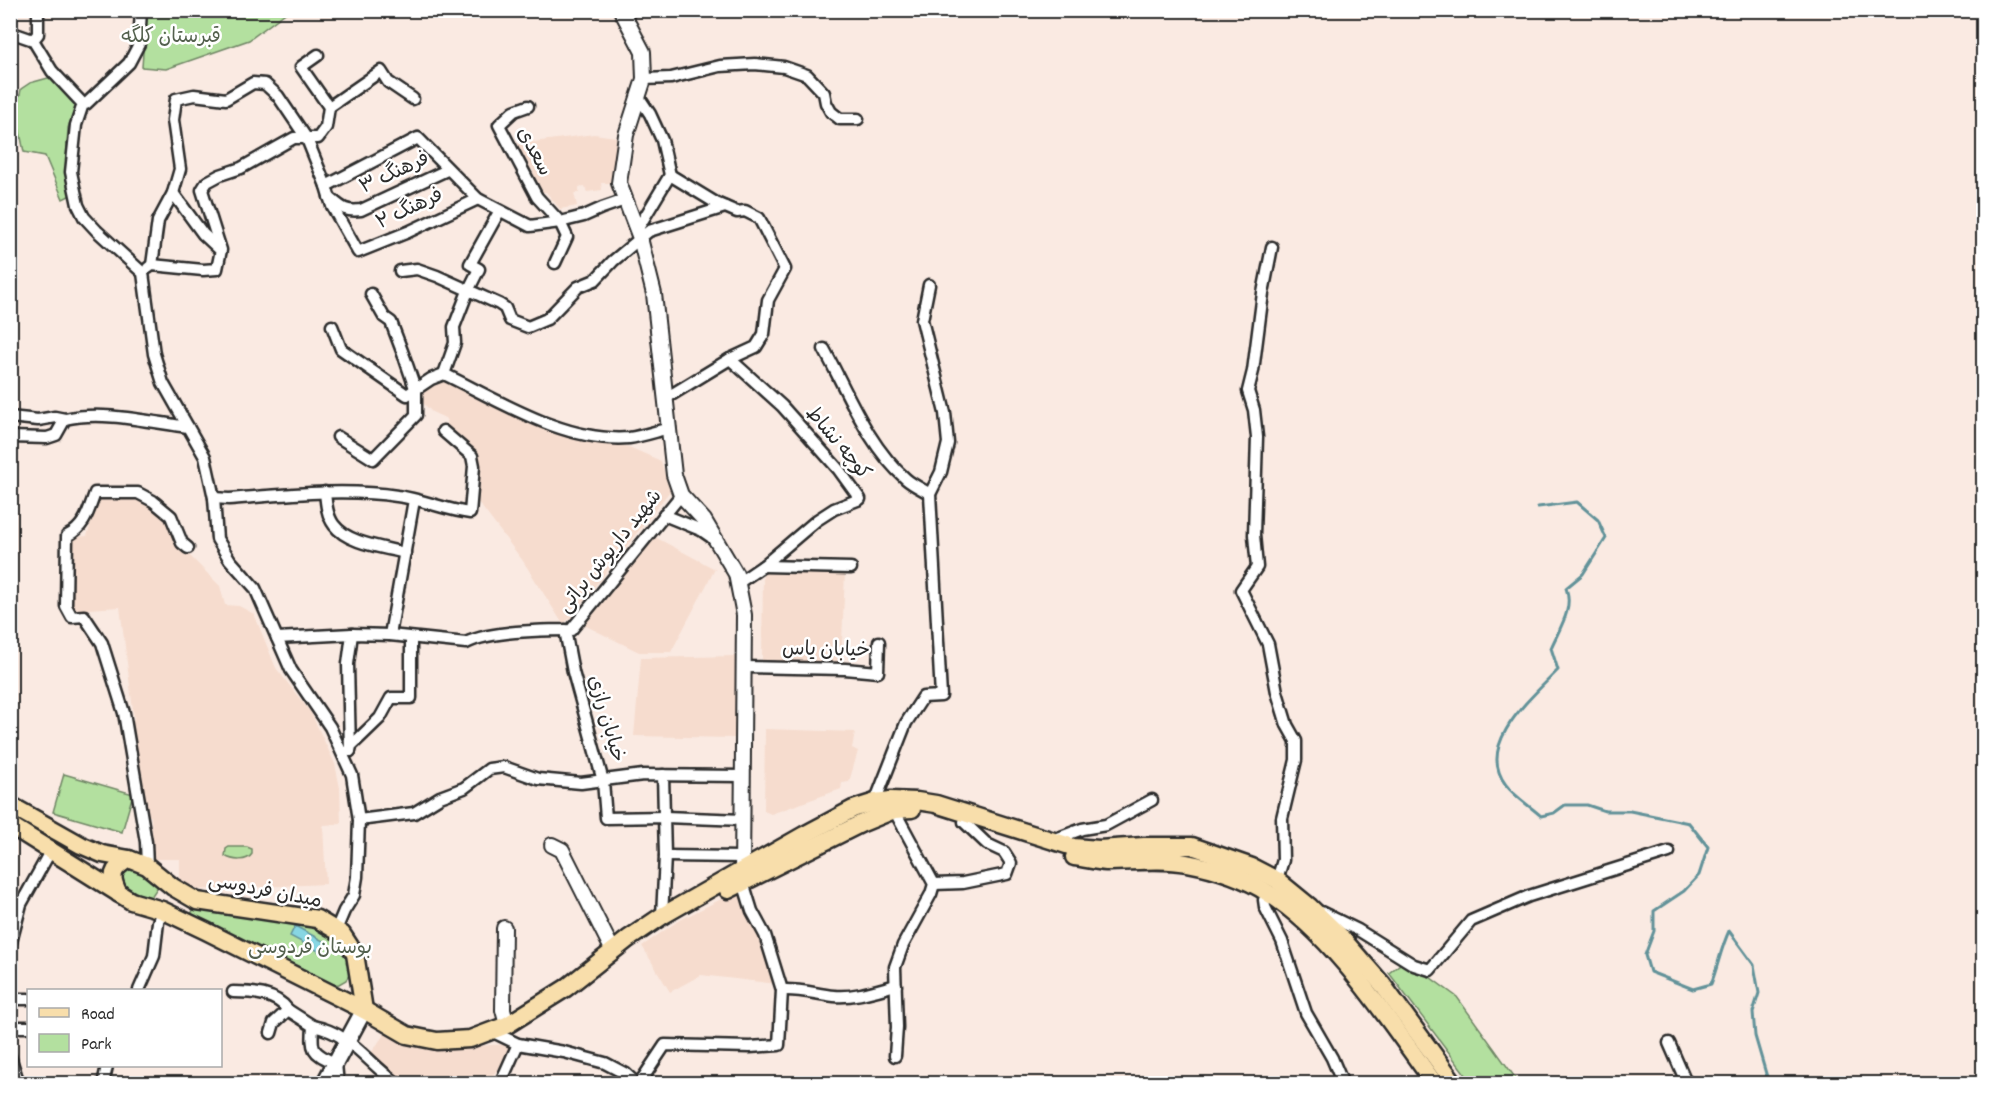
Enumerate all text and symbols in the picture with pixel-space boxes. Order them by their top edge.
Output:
park label: قبرستان کلگه [121,24,221,52]
street label: سعدی [508,122,558,182]
street label: فرهنگ ۳ [356,146,434,202]
street label: فرهنگ ۲ [372,182,448,238]
street label: کوچه نشاط [798,401,876,487]
street label: شهید داریوش براتی [552,484,670,620]
street label: خیابان یاس [782,636,870,666]
street label: خیابان رازی [579,672,631,766]
street label: میدان فردوسی [206,867,324,917]
park label: بوستان فردوسی [248,935,372,963]
legend [27,989,222,1067]
text: Road [81,1003,115,1028]
text: Park [81,1033,112,1058]

